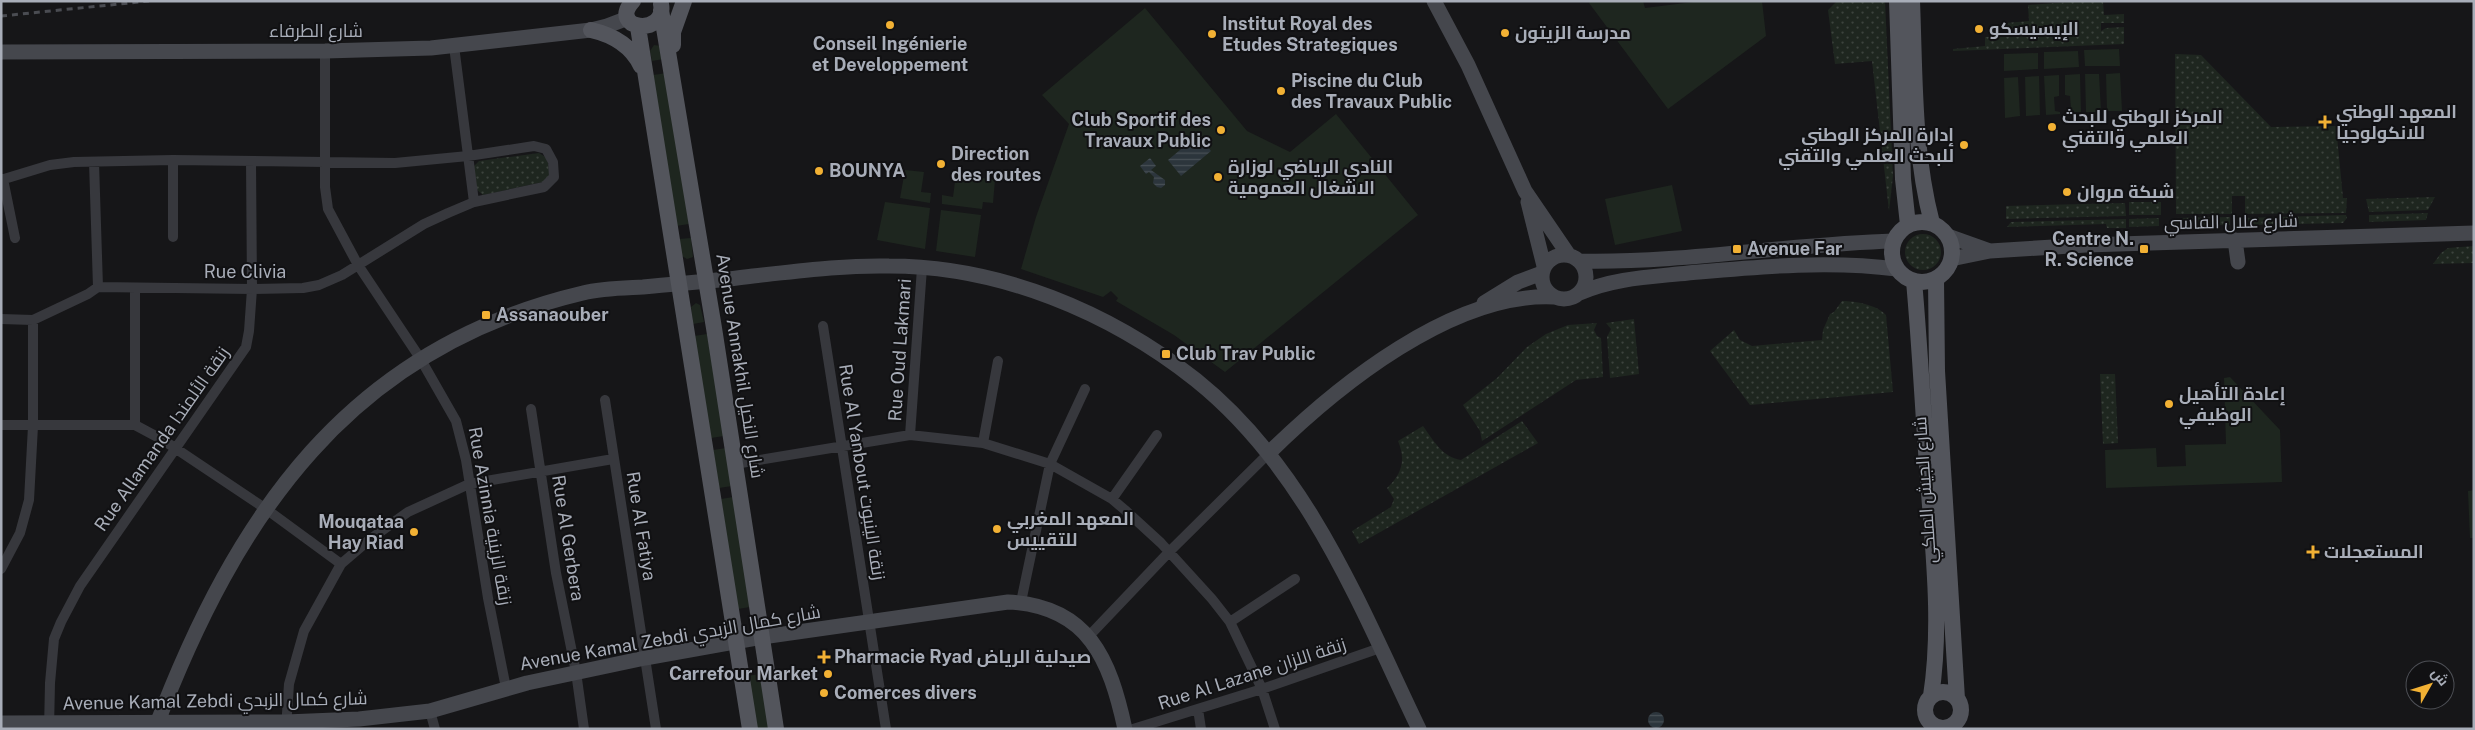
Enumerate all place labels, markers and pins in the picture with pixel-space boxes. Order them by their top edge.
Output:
place label: Institut Royal des Etudes Strategiques [1222,13,1398,55]
place label: اﻹيسيسكو [1989,18,2079,41]
marker: Conseil Ingénierie et Developpement [884,19,896,31]
place label: مدرسة الزيتون [1515,22,1631,44]
marker: اﻹيسيسكو [1973,23,1985,35]
marker: مدرسة الزيتون [1499,27,1511,39]
marker: Institut Royal des Etudes Strategiques [1206,28,1218,40]
place label: Conseil Ingénierie et Developpement [812,33,968,75]
place label: Piscine du Club des Travaux Public [1291,70,1452,112]
marker: Piscine du Club des Travaux Public [1275,85,1287,97]
place label: المعهد الوطني للانكولوجيا [2336,101,2457,144]
place label: المركز الوطني للبحث العلمي والتقني [2062,106,2223,153]
place label: Club Sportif des Travaux Public [1071,109,1211,151]
marker: المعهد الوطني للانكولوجيا [2318,115,2332,129]
marker: المركز الوطني للبحث العلمي والتقني [2046,121,2058,133]
marker: Club Sportif des Travaux Public [1215,124,1227,136]
place label: إدارة المركز الوطني للبحث العلمي والتقني [1778,124,1954,171]
marker: إدارة المركز الوطني للبحث العلمي والتقني [1958,139,1970,151]
place label: Direction des routes [951,143,1041,185]
place label: النادي الرياضي لوزارة الاشغال العمومية [1228,156,1393,199]
marker: Direction des routes [935,158,947,170]
place label: BOUNYA [829,160,905,181]
marker: BOUNYA [813,165,825,177]
marker: النادي الرياضي لوزارة الاشغال العمومية [1212,171,1224,183]
place label: شبكة مروان [2077,181,2174,203]
marker: شبكة مروان [2061,186,2073,198]
place label: Centre N. R. Science [2044,228,2134,270]
place label: Avenue Far [1747,238,1843,259]
marker: Avenue Far [1731,243,1743,255]
marker: Centre N. R. Science [2138,243,2150,255]
place label: Assanaouber [496,304,609,325]
marker: Assanaouber [480,309,492,321]
place label: Club Trav Public [1176,343,1316,364]
marker: Club Trav Public [1160,348,1172,360]
place label: إعادة التأهيل الوظيفي [2179,381,2286,430]
marker: إعادة التأهيل الوظيفي [2163,398,2175,410]
place label: المعهد المغربي للتقييس [1007,508,1134,551]
place label: Mouqataa Hay Riad [318,511,404,553]
marker: المعهد المغربي للتقييس [991,523,1003,535]
marker: Mouqataa Hay Riad [408,526,420,538]
place label: المستعجلات [2324,541,2424,562]
marker: المستعجلات [2306,545,2320,559]
place label: Pharmacie Ryad صيدلية الرياض [834,646,1091,668]
marker: Pharmacie Ryad صيدلية الرياض [818,651,830,663]
place label: Carrefour Market [669,663,818,684]
marker: Carrefour Market [822,668,834,680]
place label: Comerces divers [834,682,977,703]
marker: Comerces divers [818,687,830,699]

